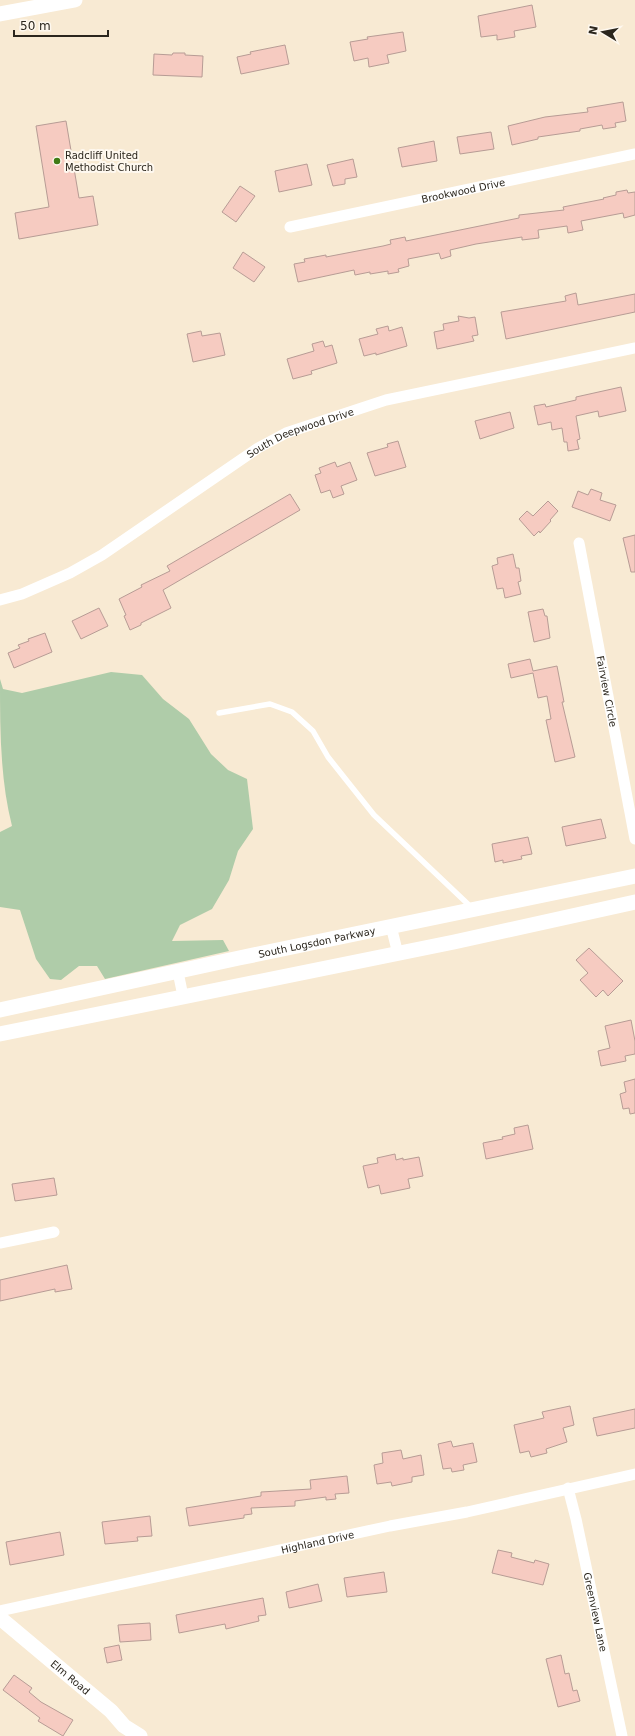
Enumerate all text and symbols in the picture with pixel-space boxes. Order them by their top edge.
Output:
scale bar [14,12,108,38]
north arrow [583,12,623,52]
text: 50 m [20,19,51,33]
text: N [586,25,601,36]
place label: Radcliff United Methodist Church [65,150,153,173]
marker: Radcliff United Methodist Church [52,156,62,166]
street label: Brookwood Drive [420,176,506,205]
street label: South Deepwood Drive [244,406,355,460]
street label: Fairview Circle [595,655,619,728]
street label: South Logsdon Parkway [257,924,376,959]
street label: Highland Drive [280,1528,355,1555]
street label: Greenview Lane [582,1571,609,1653]
street label: Elm Road [49,1658,92,1696]

